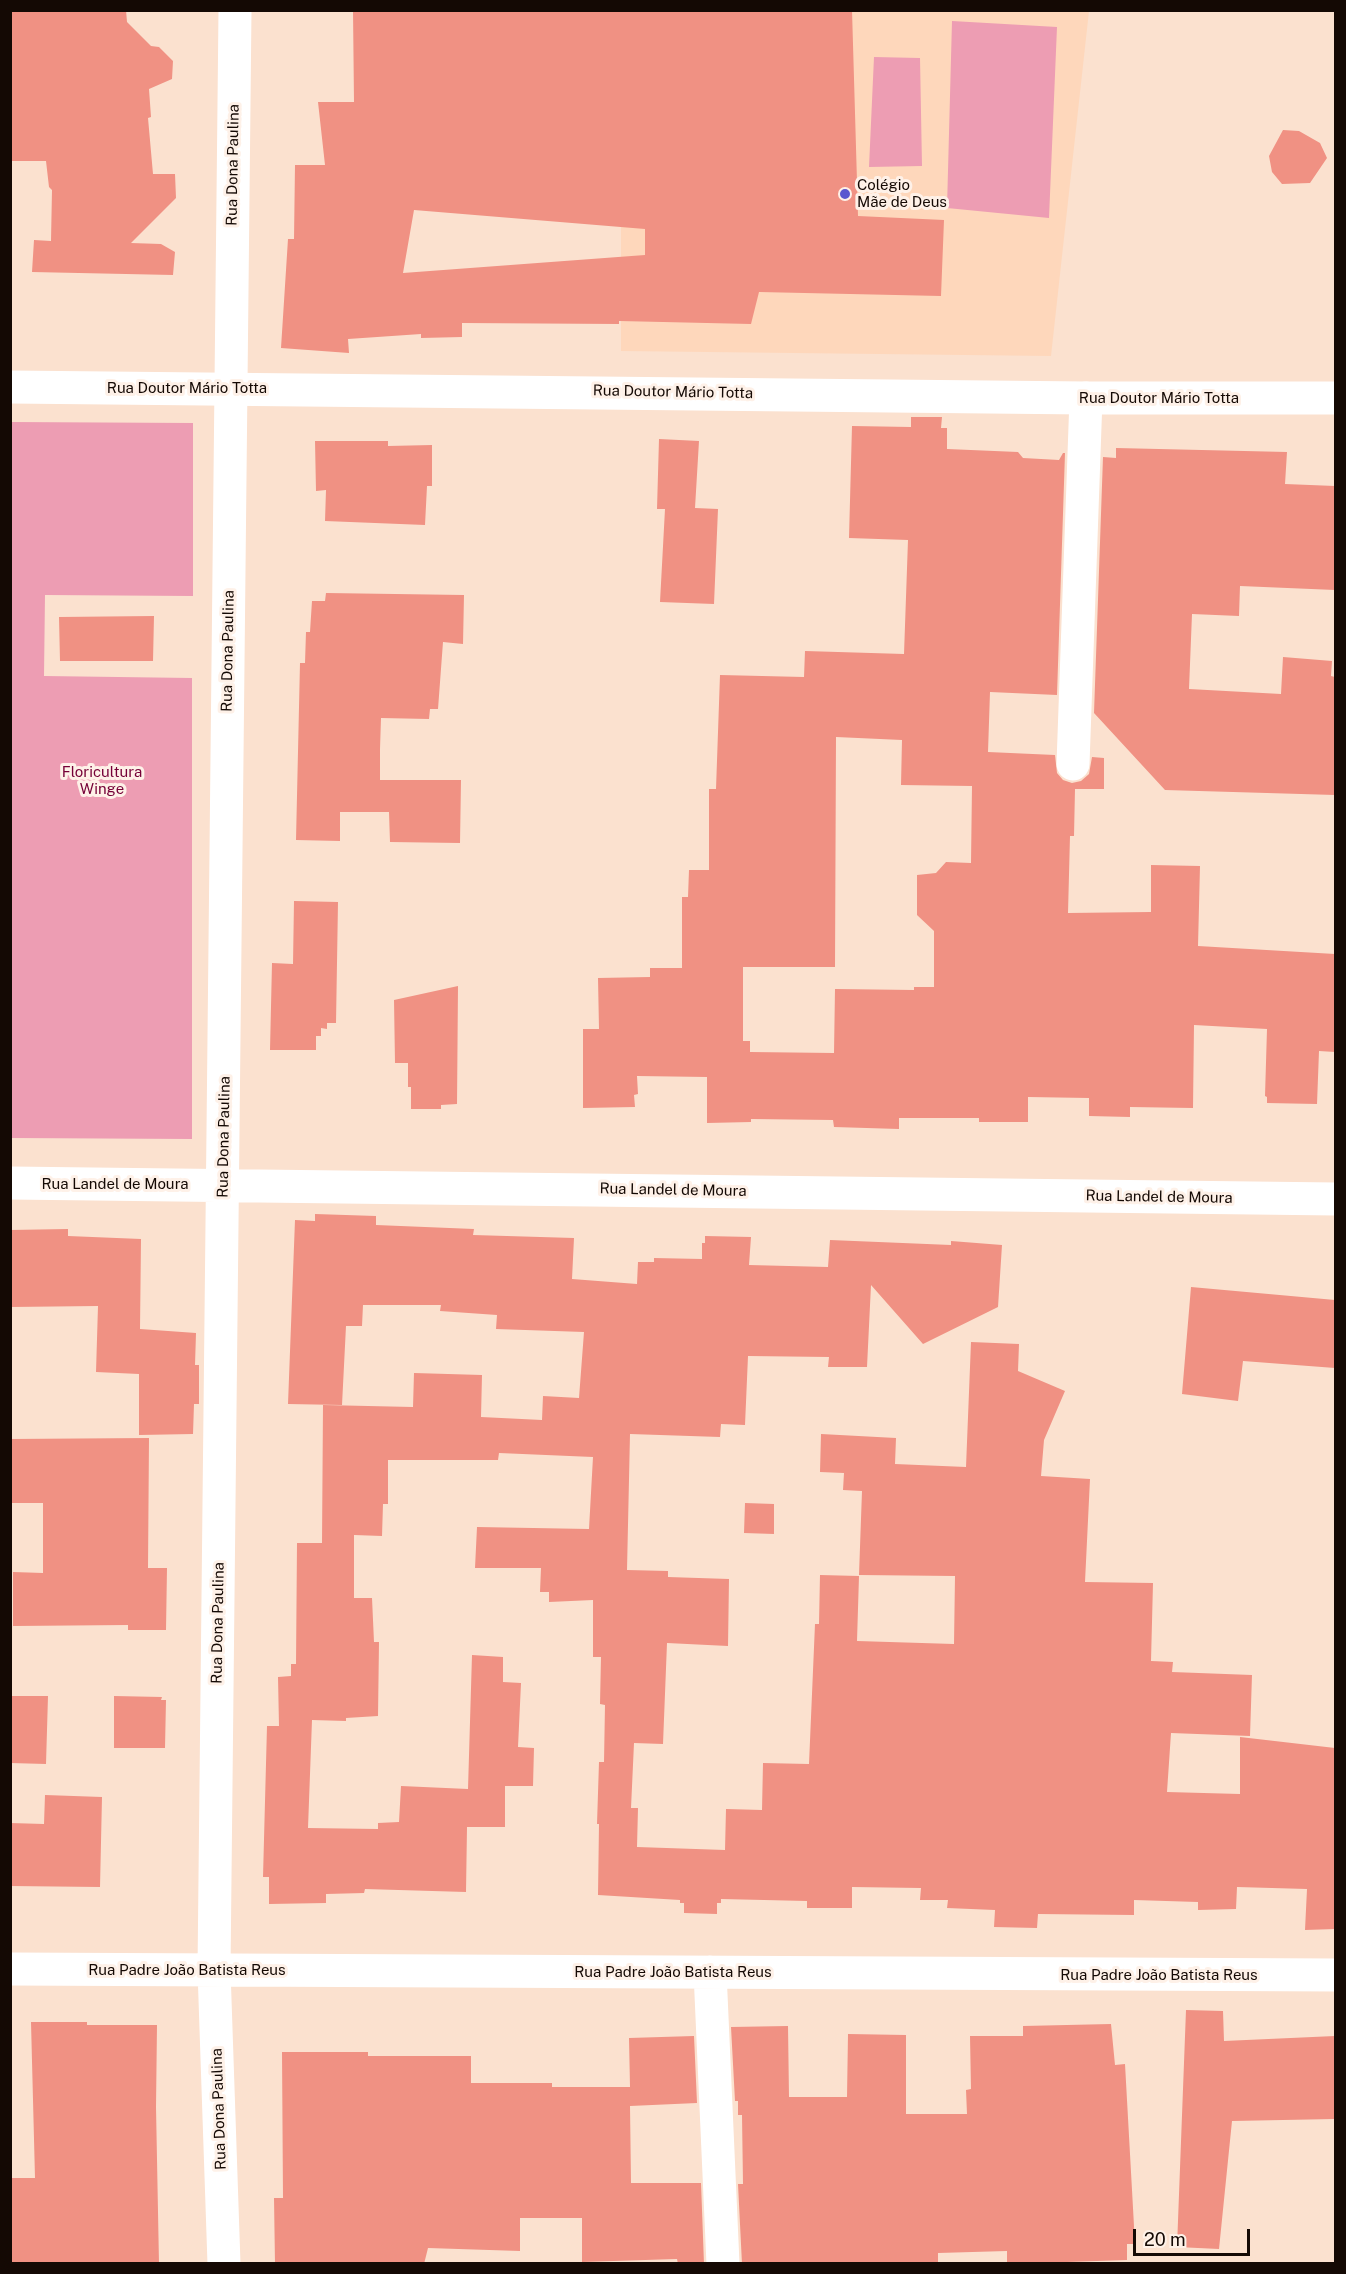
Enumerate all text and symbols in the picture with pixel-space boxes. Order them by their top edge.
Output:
street label: Rua Dona Paulina [223,104,243,226]
place label: Colégio Mãe de Deus [857,176,947,211]
marker: Colégio Mãe de Deus [838,187,852,201]
street label: Rua Doutor Mário Totta [107,379,267,397]
street label: Rua Doutor Mário Totta [593,382,753,402]
street label: Rua Doutor Mário Totta [1079,389,1239,407]
street label: Rua Dona Paulina [218,590,238,712]
park label: Floricultura Winge [62,763,142,798]
street label: Rua Dona Paulina [214,1076,234,1198]
street label: Rua Landel de Moura [41,1175,189,1193]
street label: Rua Landel de Moura [599,1180,747,1200]
street label: Rua Landel de Moura [1085,1187,1233,1207]
street label: Rua Dona Paulina [208,1562,228,1684]
street label: Rua Padre João Batista Reus [88,1961,286,1979]
street label: Rua Padre João Batista Reus [574,1963,772,1981]
street label: Rua Padre João Batista Reus [1060,1966,1258,1984]
street label: Rua Dona Paulina [208,2048,230,2170]
scale bar [1136,2217,1253,2255]
text: 20 m [1144,2229,1186,2250]

